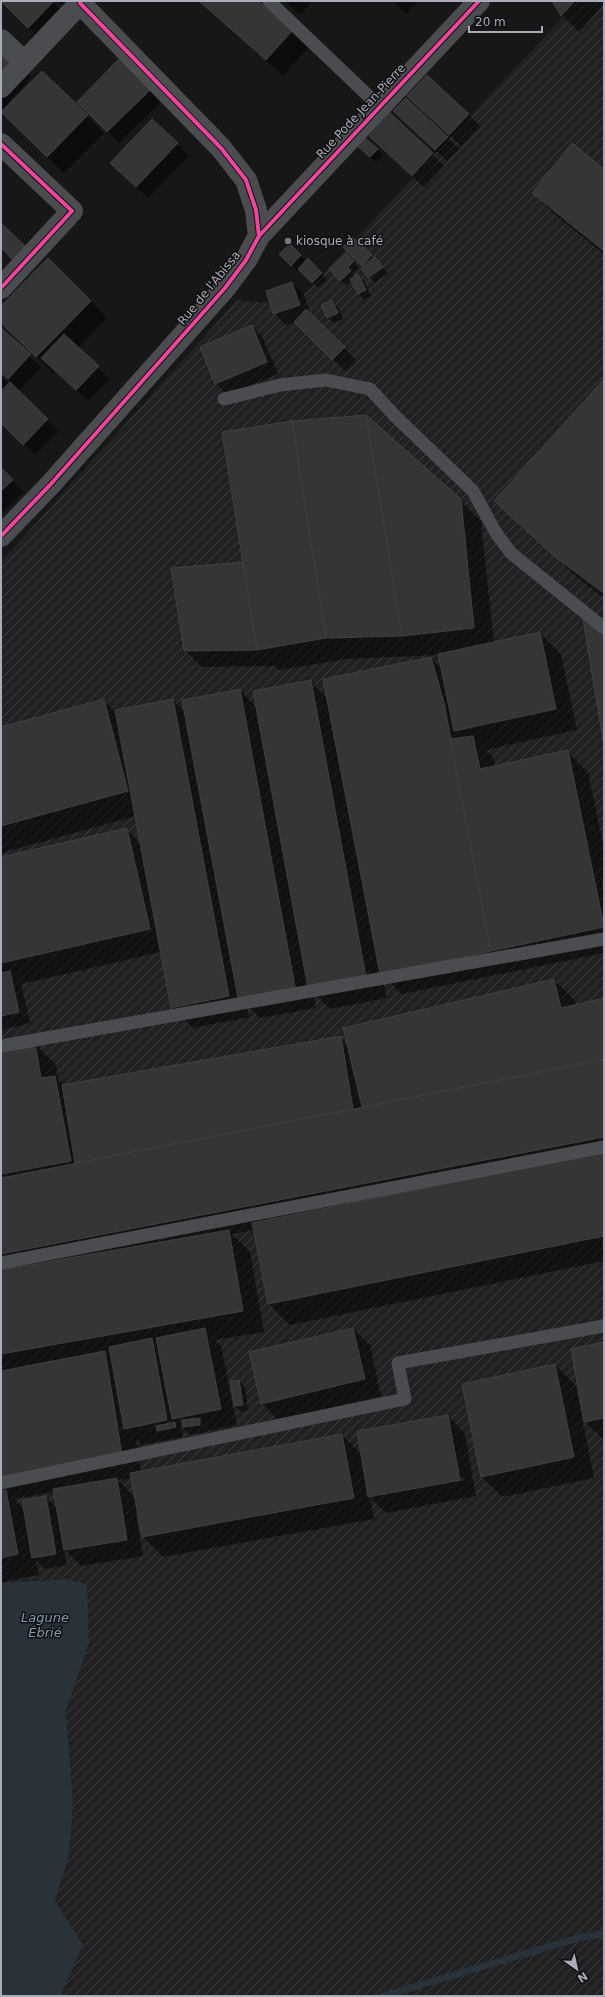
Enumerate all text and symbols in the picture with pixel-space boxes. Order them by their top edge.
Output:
scale bar [469,8,542,34]
text: 20 m [475,15,506,29]
street label: Rue Pode Jean-Pierre [314,61,408,161]
place label: kiosque à café [296,234,383,248]
marker: kiosque à café [283,236,293,246]
street label: Rue de l'Abissa [175,248,243,328]
water label: Lagune Ébrié [21,1610,69,1640]
north arrow [557,1949,597,1989]
text: N [575,1969,590,1985]

